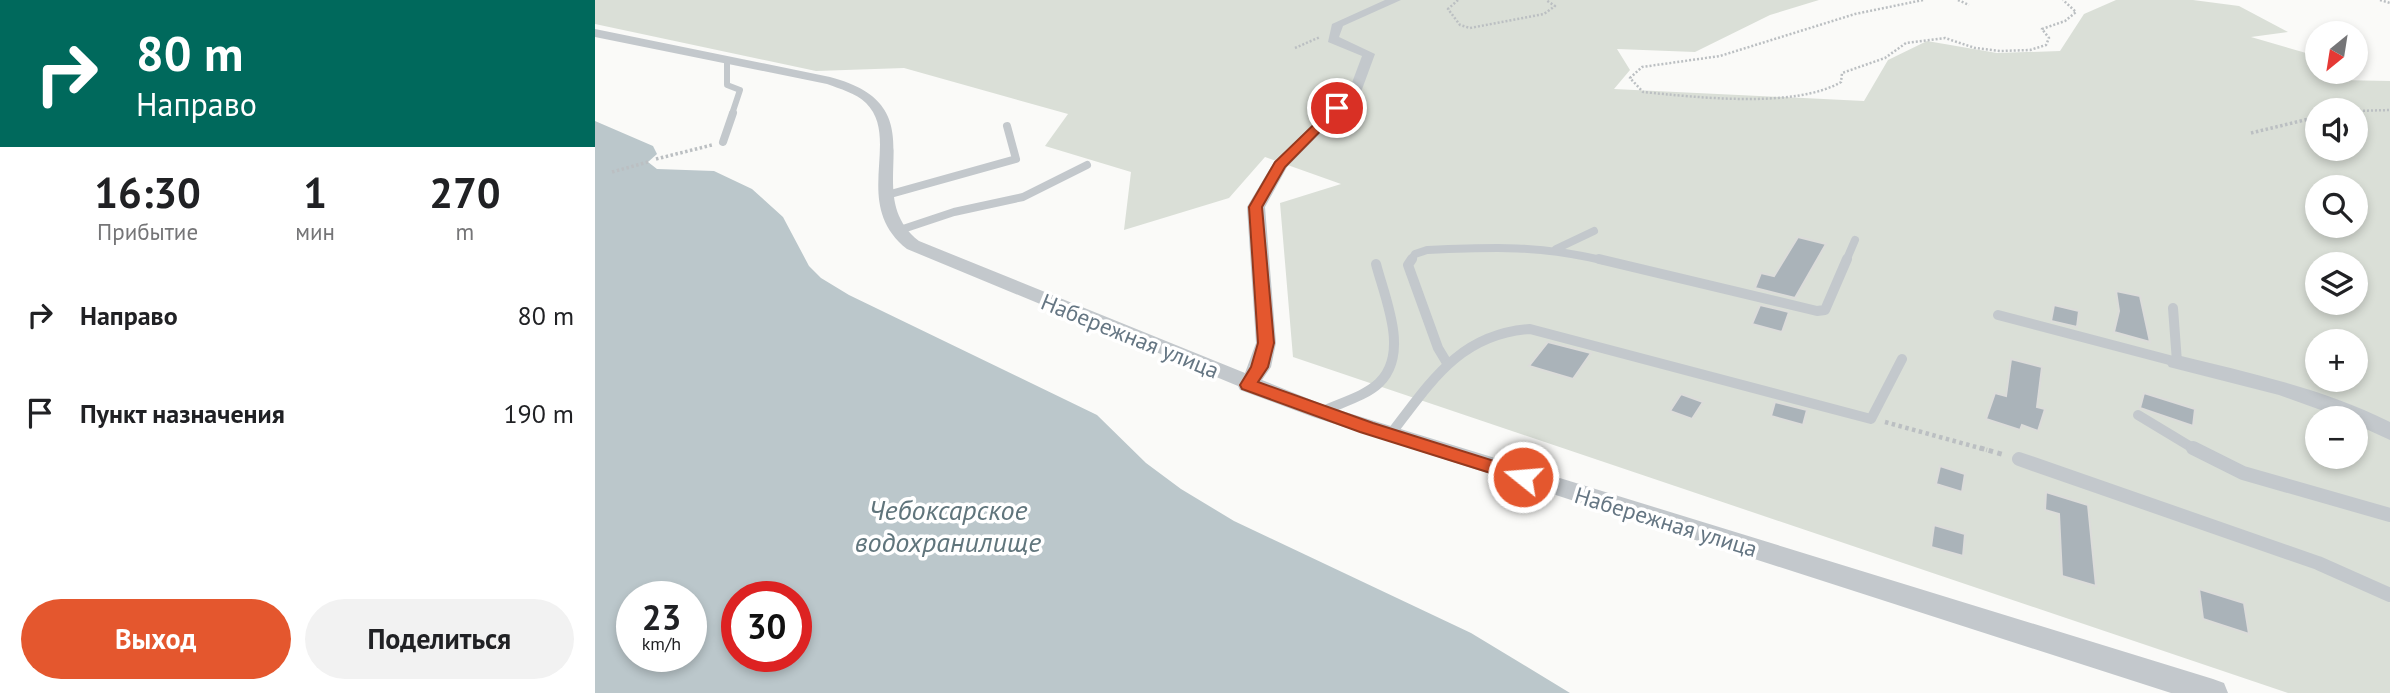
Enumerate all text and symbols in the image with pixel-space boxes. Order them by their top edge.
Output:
text: 80 m [136,21,243,85]
north arrow [2305,21,2368,84]
map controls [2305,21,2368,469]
icon: right [21,28,112,119]
pin [1307,78,1367,138]
text: Направо [136,83,257,125]
icon: arrive [1318,89,1356,127]
button: sound [2305,98,2368,161]
text: 16:30 [94,165,201,220]
text: 1 [303,165,327,220]
text: 270 [429,165,501,220]
button: search [2305,175,2368,238]
text: Прибытие [97,217,198,246]
text: мин [295,217,335,246]
text: m [456,217,474,246]
button: layers [2305,252,2368,315]
street label: Набережная улица [1037,287,1223,384]
icon: right [21,296,59,334]
text: Направо [80,299,178,332]
text: 80 m [518,299,574,332]
button: + [2305,329,2368,392]
icon: arrive [21,394,59,432]
text: Пункт назначения [80,397,285,430]
text: 190 m [503,397,574,430]
button: − [2305,406,2368,469]
position arrow [1486,440,1560,514]
street label: Набережная улица [1571,480,1761,563]
water label: Чебоксарское водохранилище [855,491,1041,560]
speed limit sign: 30 [721,581,812,672]
text: 23 [642,594,681,640]
button: Выход [21,599,291,679]
button: Поделиться [305,599,574,679]
text: km/h [642,632,681,655]

